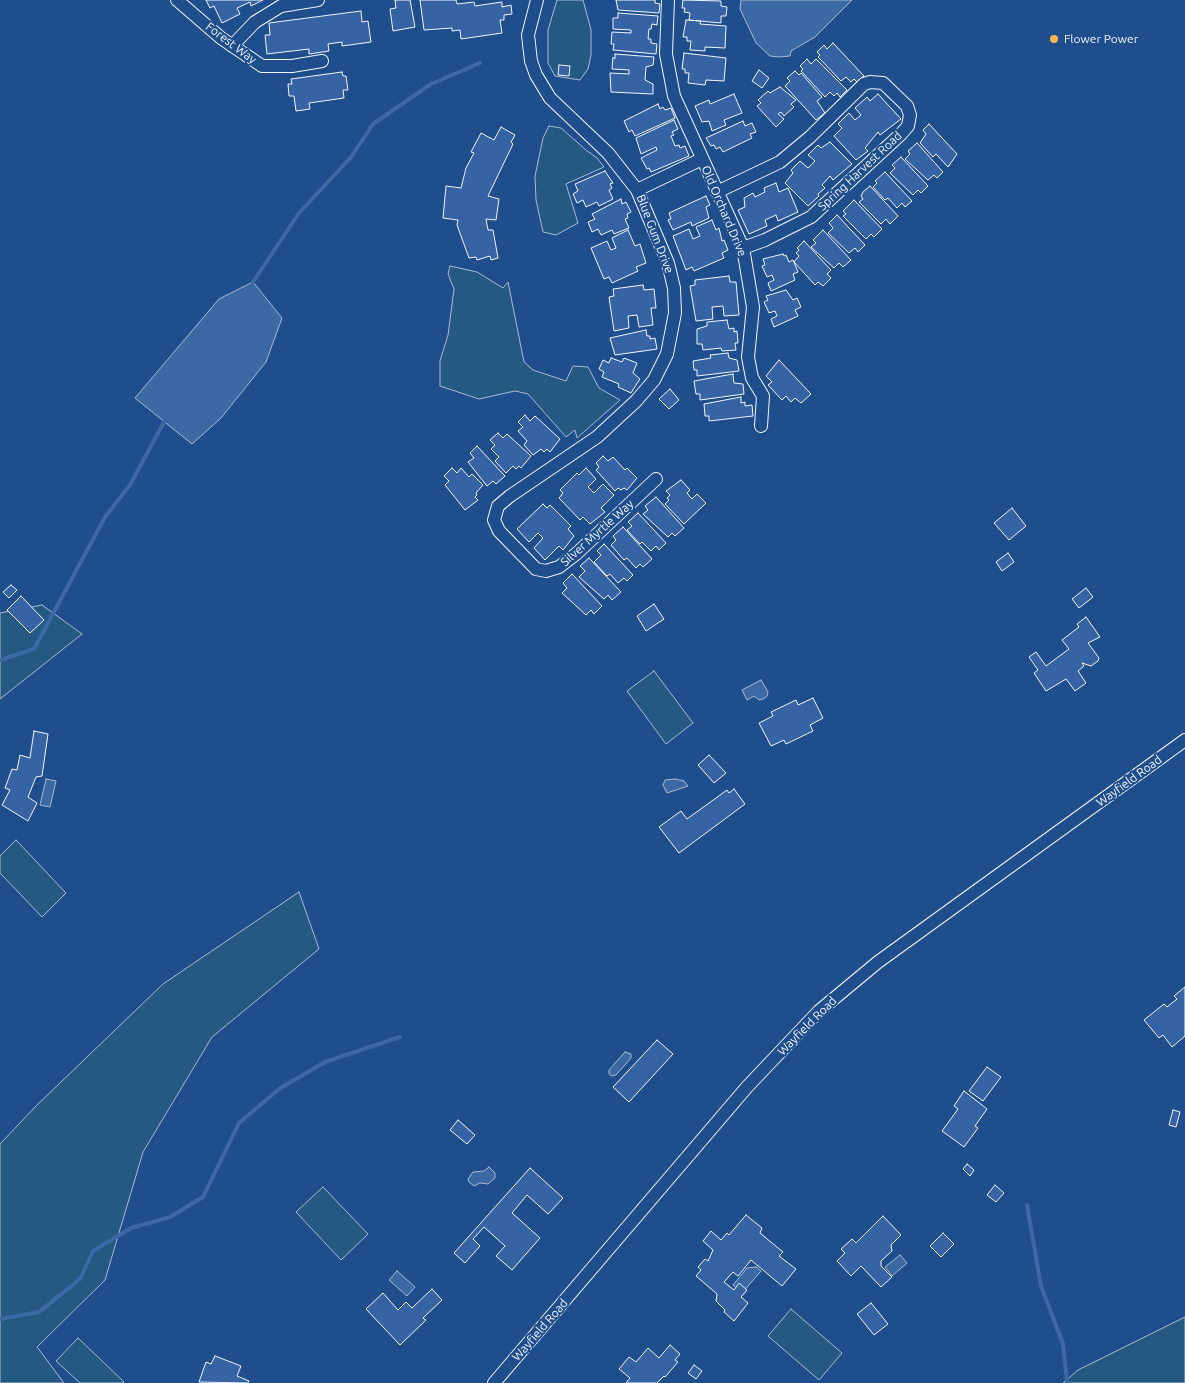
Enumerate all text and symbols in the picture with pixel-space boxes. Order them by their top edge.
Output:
street label: Forest Way [203,19,259,67]
place label: Flower Power [1064,32,1138,46]
marker: Flower Power [1048,33,1060,45]
street label: Spring Harvest Road [815,128,905,214]
street label: Old Orchard Drive [698,163,750,259]
street label: Blue Gum Drive [633,193,677,275]
street label: Silver Myrtle Way [558,497,636,569]
street label: Wayfield Road [1093,752,1165,810]
street label: Wayfield Road [775,994,839,1058]
street label: Wayfield Road [509,1296,571,1364]

